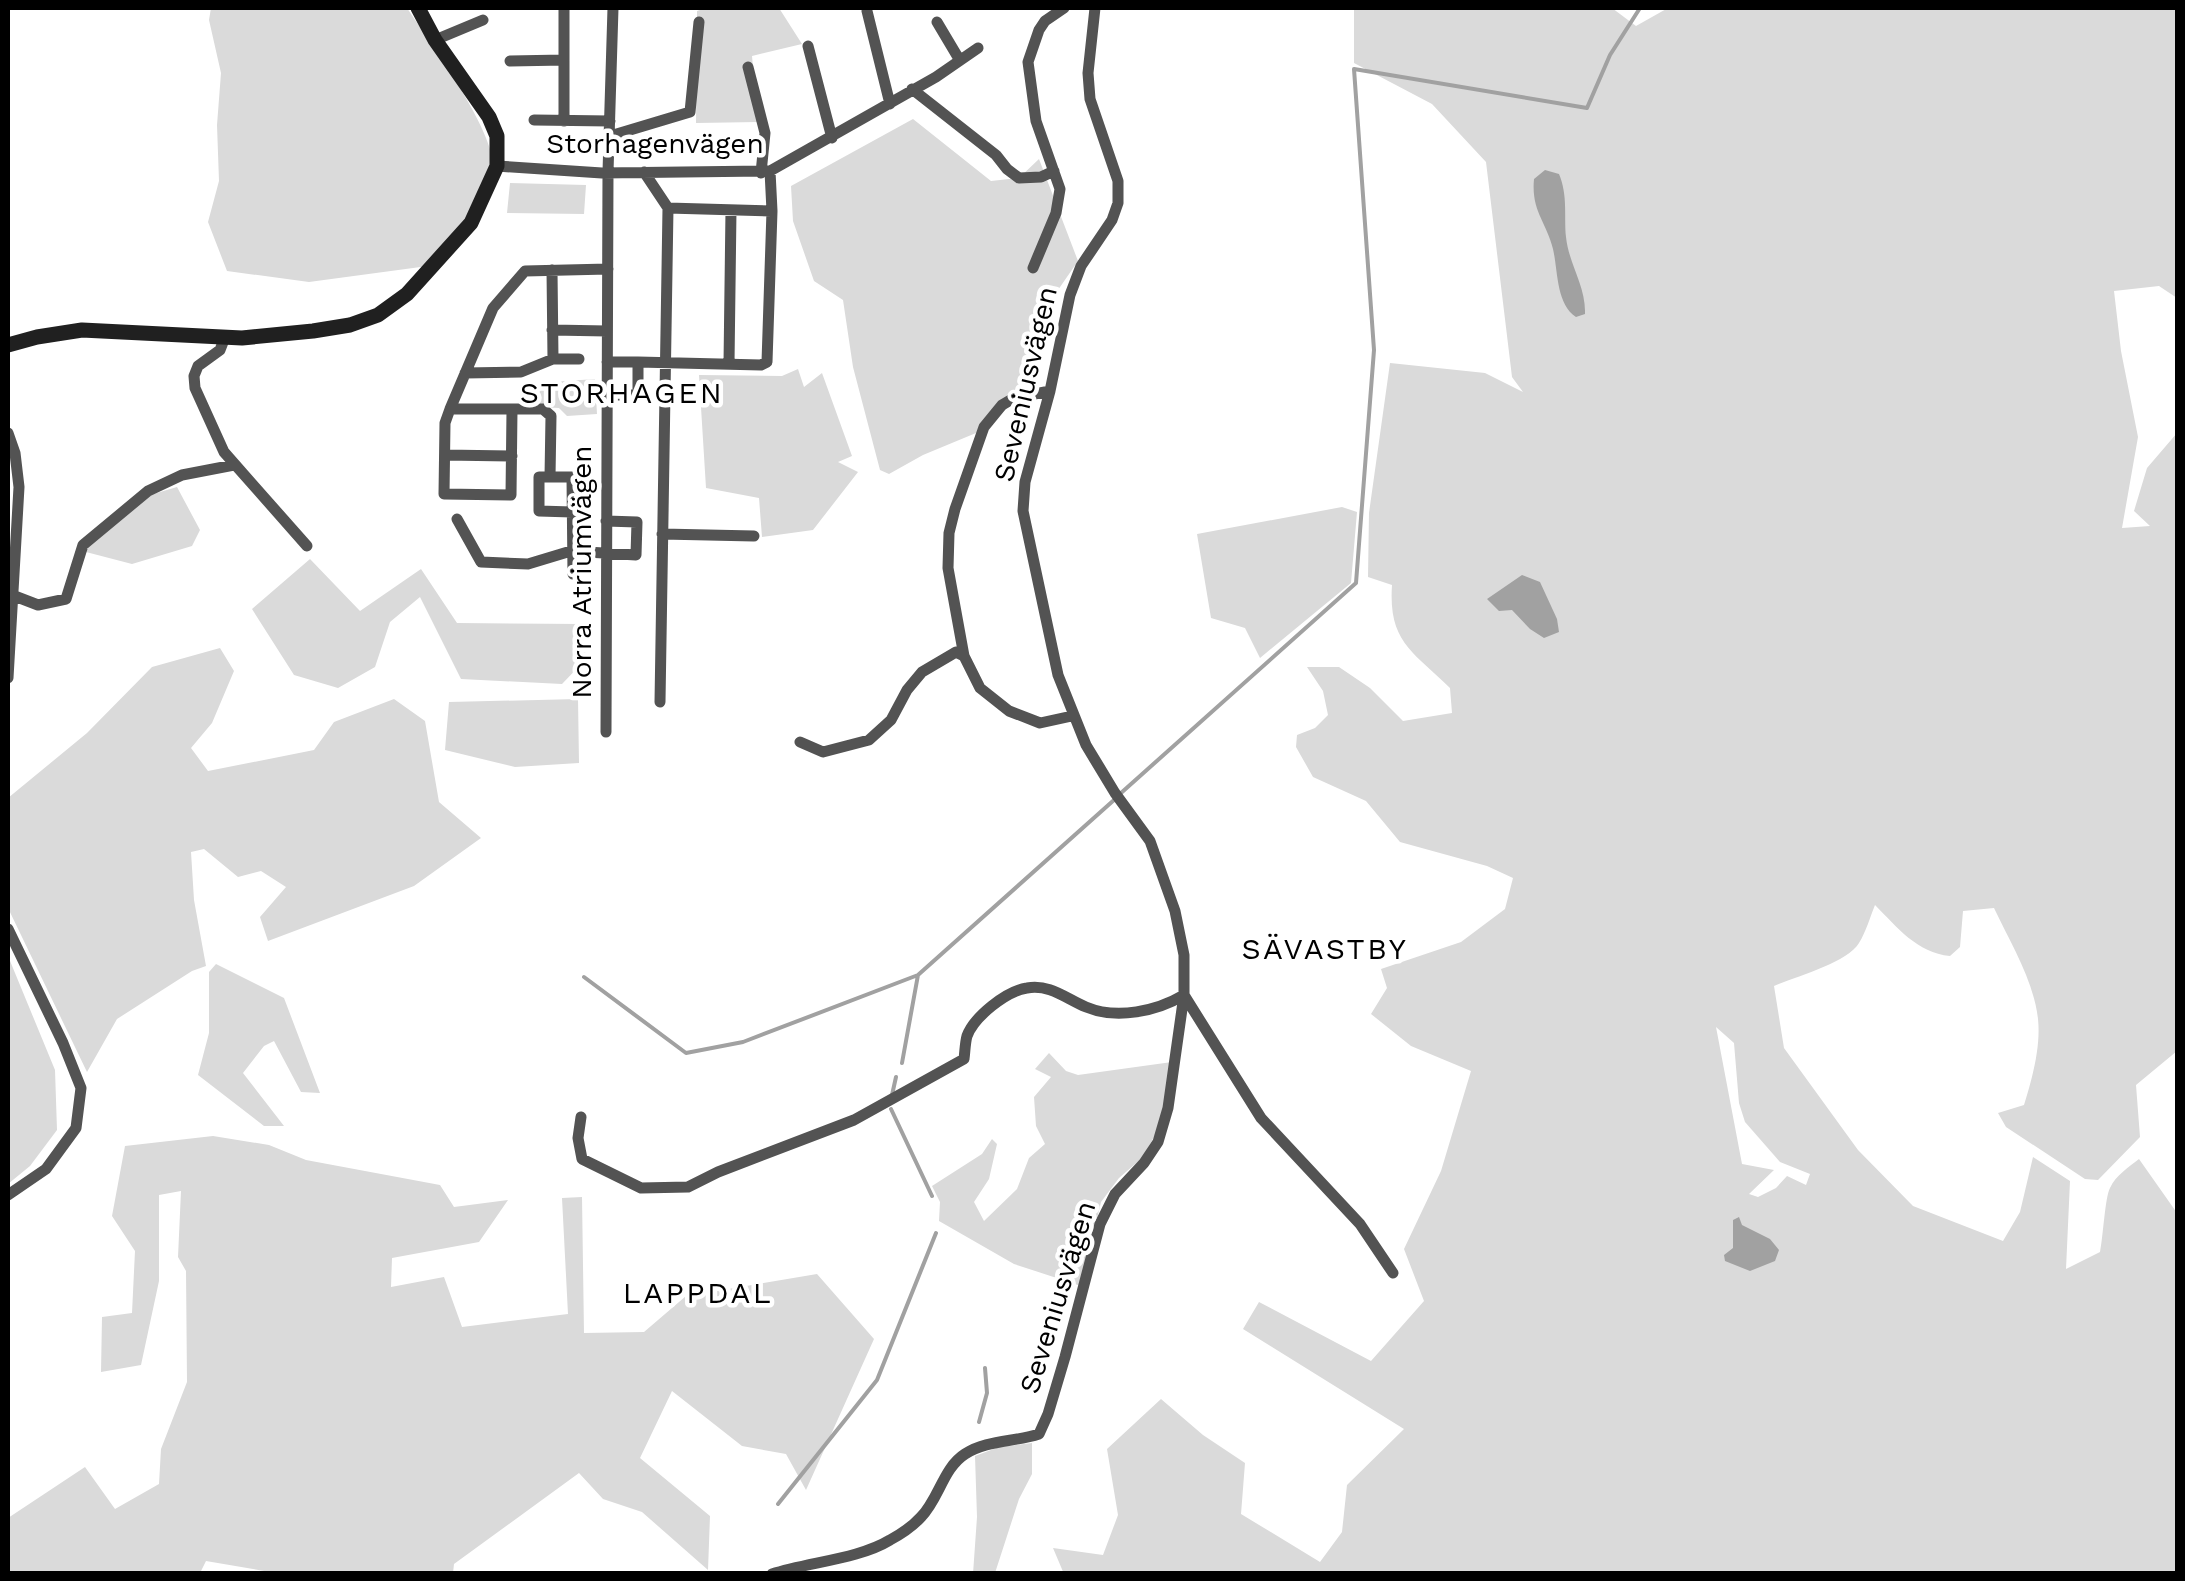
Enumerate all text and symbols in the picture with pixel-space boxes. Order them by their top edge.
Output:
street label: Storhagenvägen [546,127,764,160]
street label: Seveniusvägen [987,283,1064,485]
district label: STORHAGEN [520,375,724,410]
street label: Norra Atriumvägen [565,445,598,699]
district label: SÄVASTBY [1242,931,1408,966]
street label: Seveniusvägen [1013,1197,1102,1397]
district label: LAPPDAL [623,1275,773,1310]

